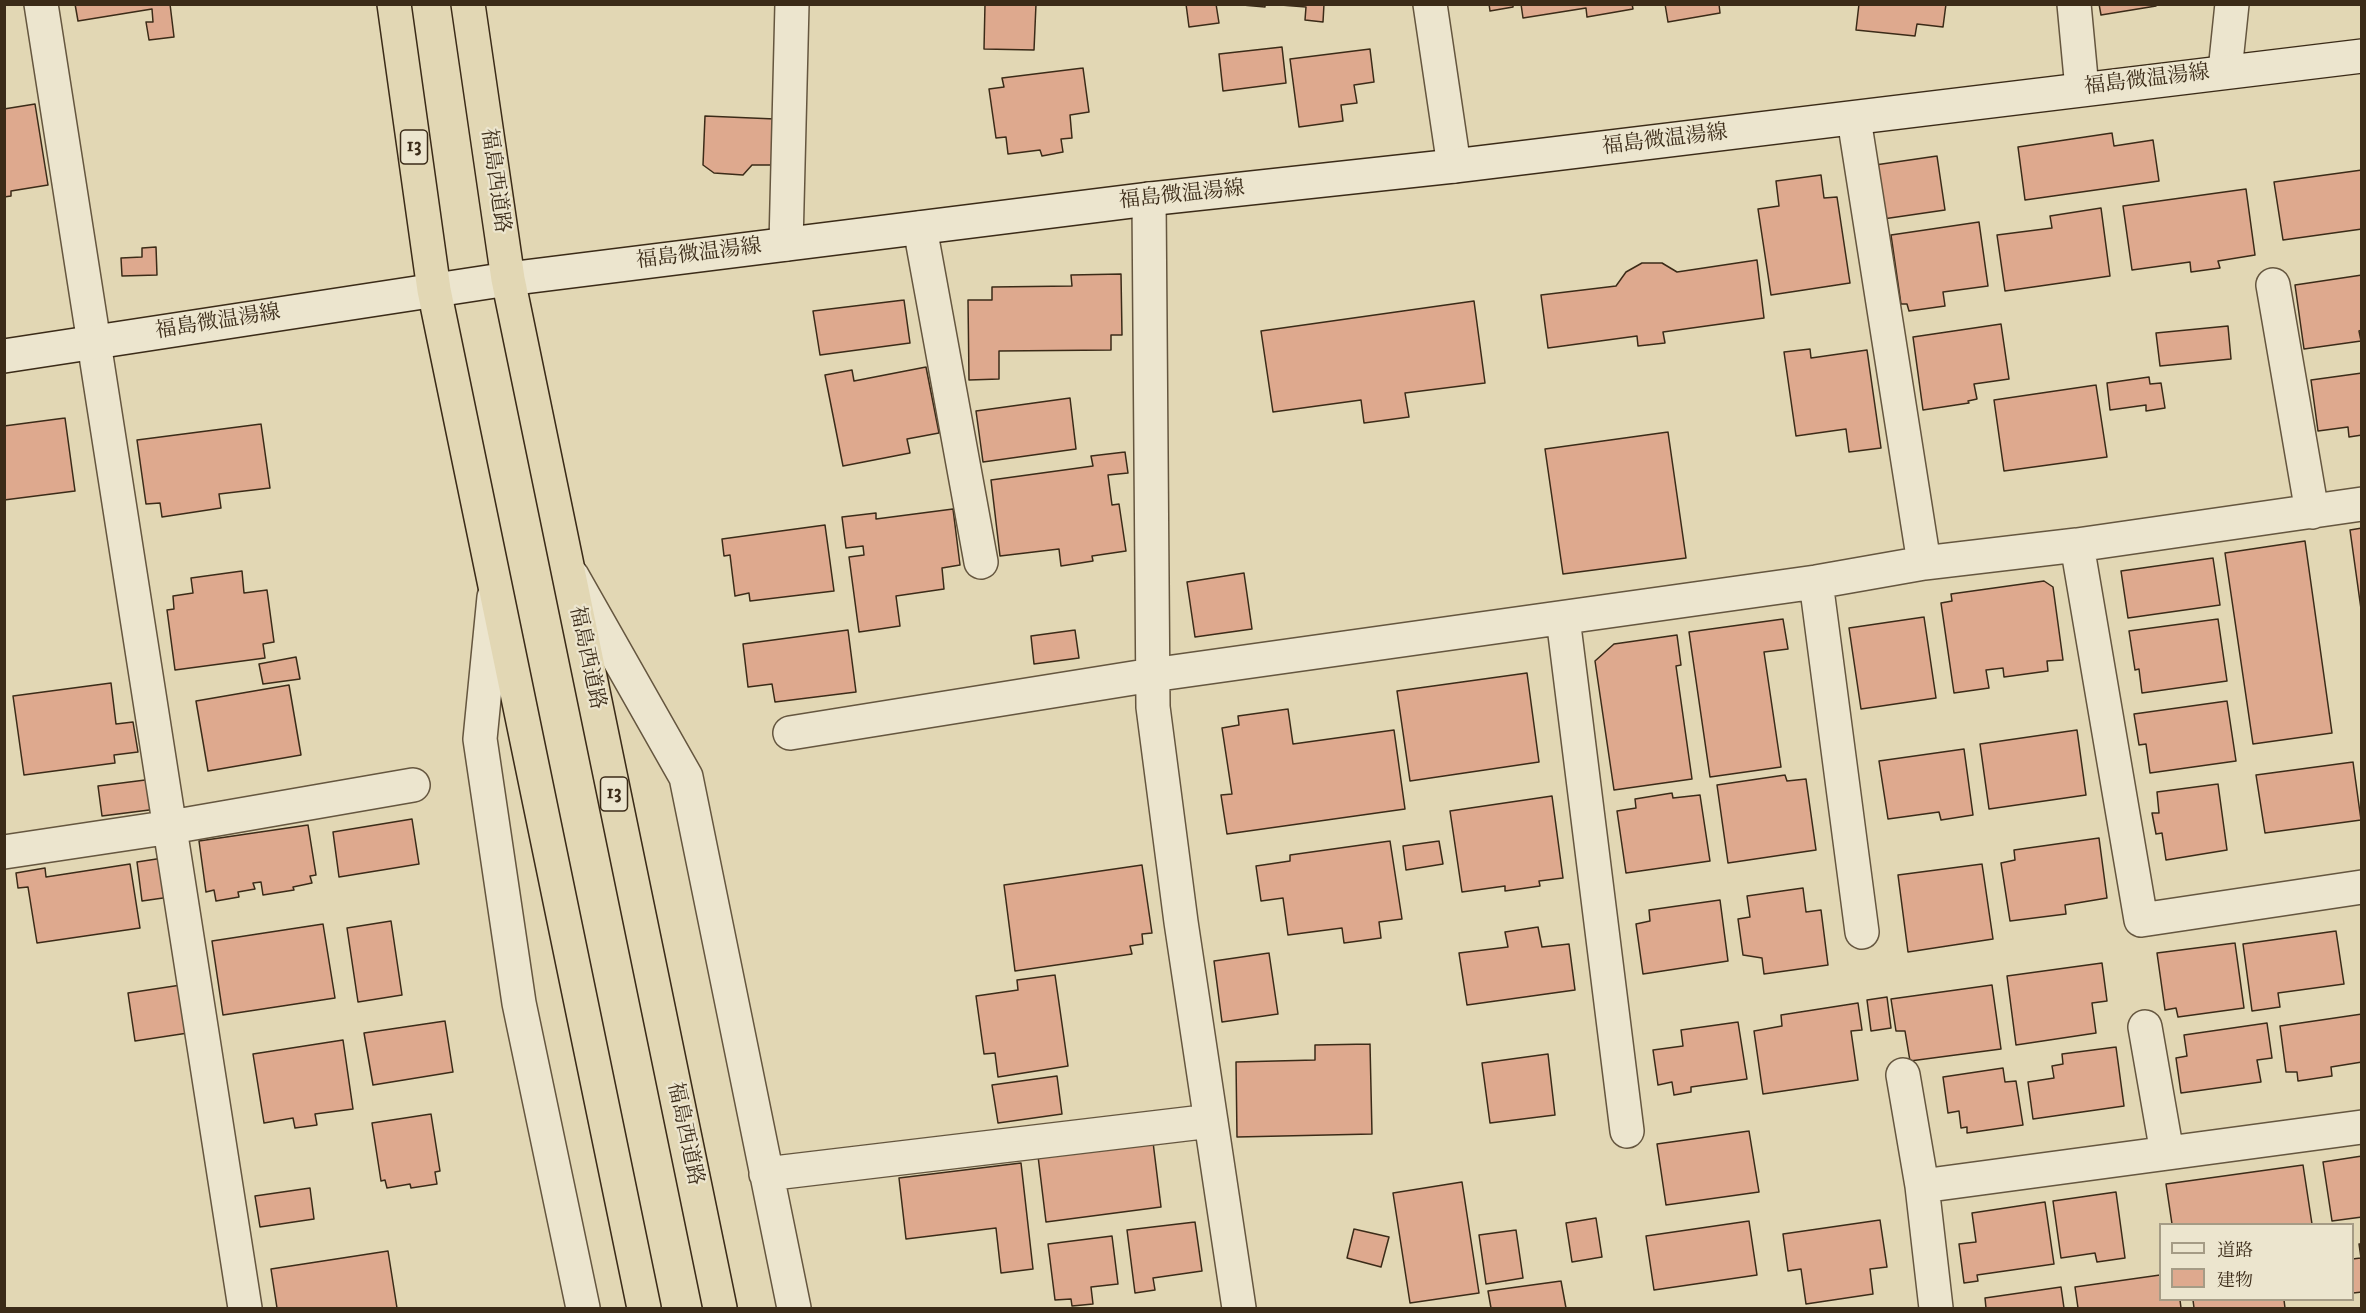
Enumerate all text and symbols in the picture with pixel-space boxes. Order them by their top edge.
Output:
street label: 福島微温湯線 [2083,61,2211,101]
street label: 福島微温湯線 [1601,121,1729,161]
street label: 福島西道路 [474,127,514,235]
road number: 13 [400,130,428,164]
street label: 福島微温湯線 [1118,177,1246,215]
street label: 福島微温湯線 [635,235,763,275]
street label: 福島微温湯線 [154,301,282,345]
street label: 福島西道路 [563,604,609,712]
road number: 13 [600,777,628,811]
street label: 福島西道路 [661,1080,707,1188]
legend [2159,1223,2354,1301]
text: 道路 [2217,1240,2253,1262]
text: 建物 [2217,1270,2253,1292]

